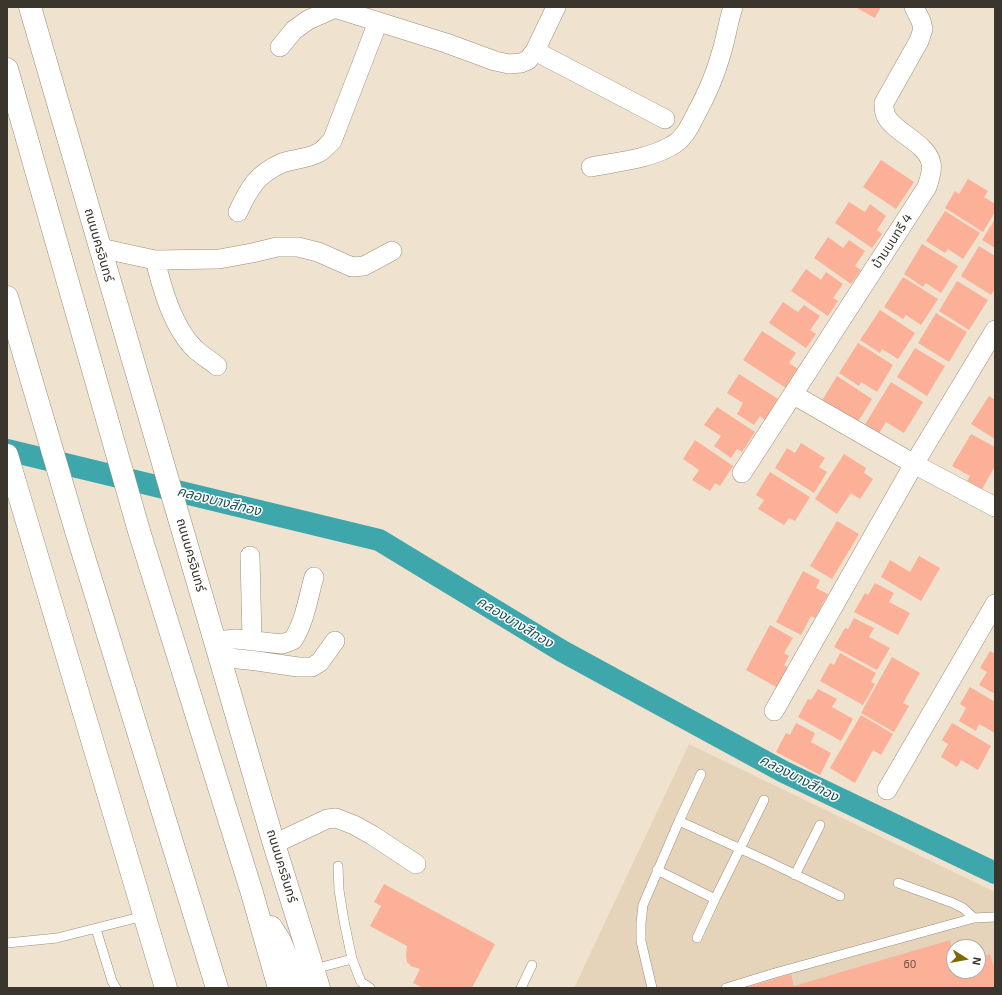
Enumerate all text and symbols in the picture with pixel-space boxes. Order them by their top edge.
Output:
street label: ถนนนครอินทร์ [81,206,117,284]
street label: บ้านนนทรี 4 [869,211,915,271]
water label: คลองบางสีทอง [175,482,263,520]
street label: ถนนนครอินทร์ [173,516,209,594]
water label: คลองบางสีทอง [474,593,556,651]
water label: คลองบางสีทอง [757,751,841,805]
street label: ถนนนครอินทร์ [263,827,301,905]
north arrow [946,939,986,979]
text: N [970,956,984,966]
house number: 60 [904,957,916,971]

